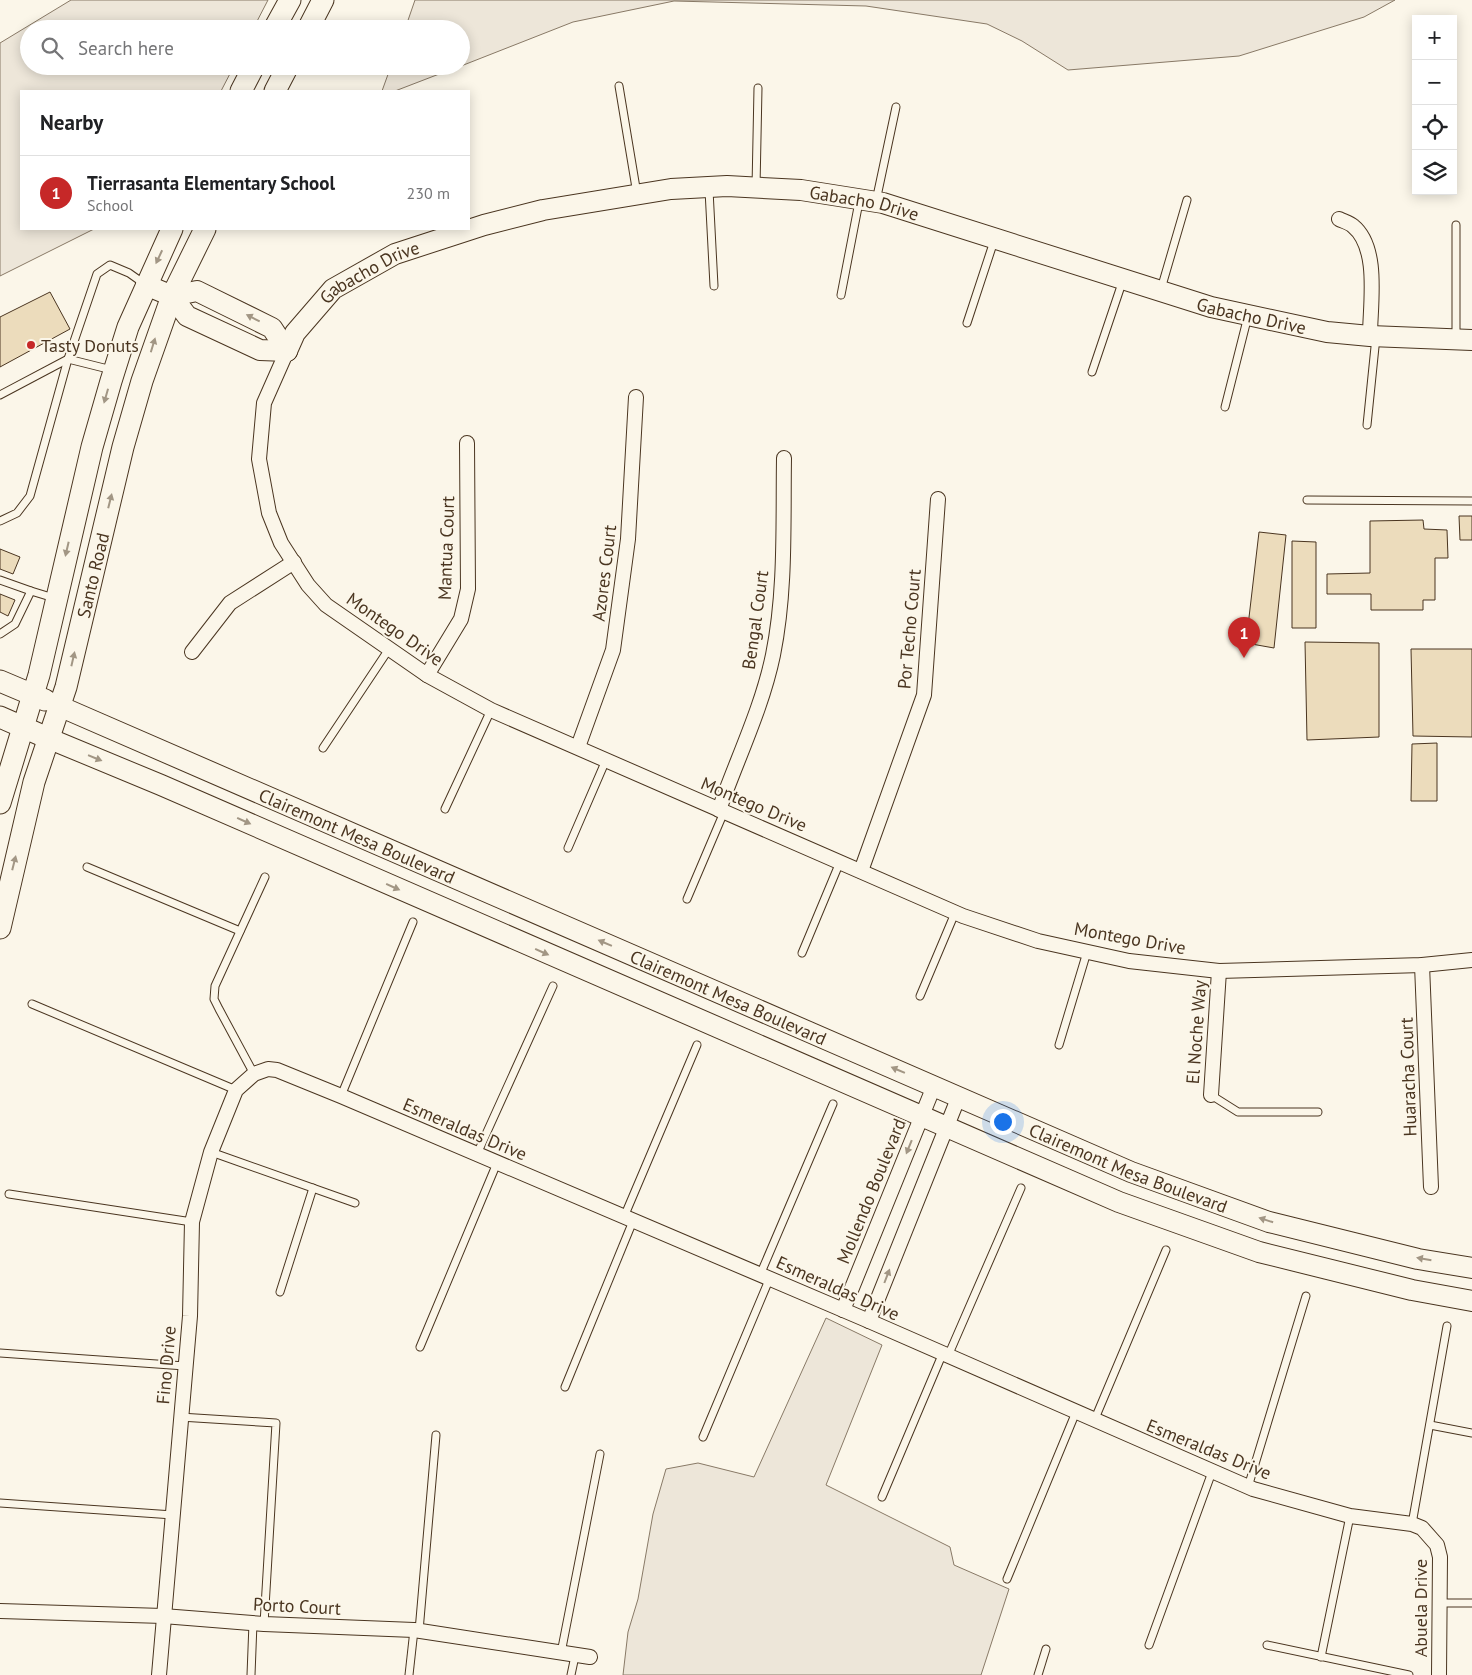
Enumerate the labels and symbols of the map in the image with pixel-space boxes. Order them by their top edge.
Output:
street label: Gabacho Drive [808,180,922,225]
street label: Gabacho Drive [314,235,422,308]
one-way arrow [154,250,162,264]
street label: Gabacho Drive [1194,292,1308,339]
one-way arrow [246,314,260,322]
place label: Tasty Donuts [41,334,139,357]
one-way arrow [150,337,158,352]
marker: Tasty Donuts [25,339,37,351]
one-way arrow [102,389,110,404]
one-way arrow [106,494,114,509]
street label: Mantua Court [433,495,459,601]
street label: Azores Court [587,523,621,623]
street label: Santo Road [71,530,114,620]
one-way arrow [63,542,71,557]
street label: Por Techo Court [892,568,926,690]
street label: Bengal Court [737,569,773,671]
street label: Montego Drive [342,587,448,671]
pin: 1 [1228,617,1260,658]
one-way arrow [69,651,77,667]
one-way arrow [88,754,102,762]
street label: Montego Drive [697,771,811,837]
street label: Clairemont Mesa Boulevard [255,783,459,888]
one-way arrow [237,818,251,826]
one-way arrow [10,856,18,871]
one-way arrow [386,883,400,891]
street label: Montego Drive [1072,917,1188,959]
one-way arrow [598,938,612,946]
street label: Clairemont Mesa Boulevard [627,944,830,1050]
one-way arrow [535,948,549,956]
street label: El Noche Way [1181,978,1211,1085]
street label: Huaracha Court [1394,1017,1422,1137]
one-way arrow [891,1065,905,1073]
street label: Esmeraldas Drive [399,1093,531,1165]
your location [990,1109,1016,1135]
street label: Mollendo Boulevard [831,1115,911,1267]
street label: Clairemont Mesa Boulevard [1026,1118,1231,1218]
one-way arrow [904,1139,912,1154]
one-way arrow [1259,1216,1274,1224]
street label: Esmeraldas Drive [773,1251,903,1325]
one-way arrow [1416,1255,1432,1263]
one-way arrow [883,1268,891,1283]
street label: Fino Drive [151,1325,181,1405]
street label: Esmeraldas Drive [1143,1413,1275,1485]
street label: Abuela Drive [1409,1559,1432,1657]
street label: Porto Court [253,1592,341,1620]

